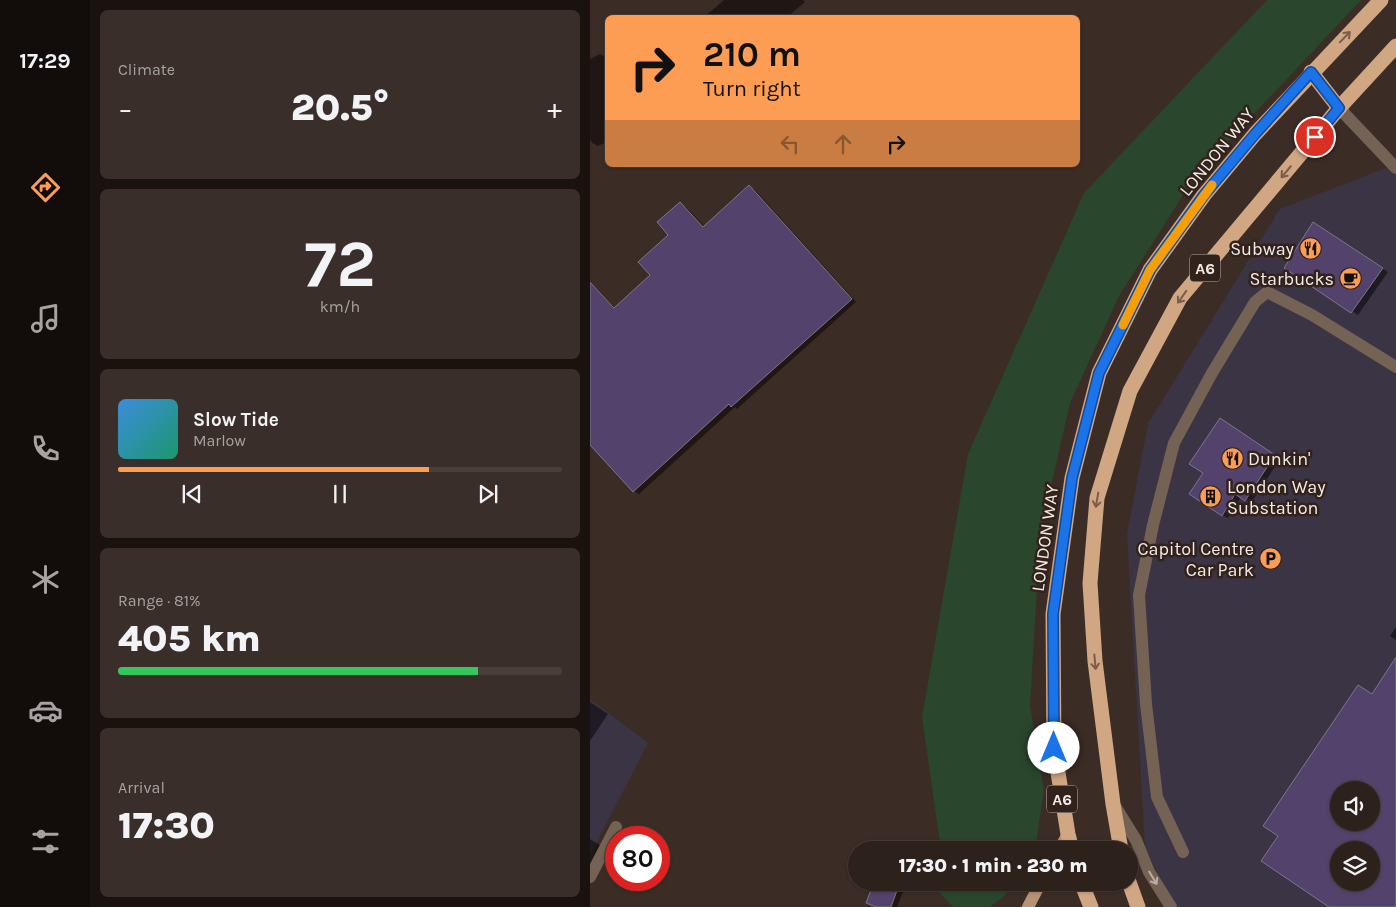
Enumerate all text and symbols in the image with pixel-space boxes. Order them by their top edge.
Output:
one-way arrow [1339,31,1351,44]
text: 210 m [703,34,801,75]
icon: right [620,35,685,100]
text: 17:29 [19,48,71,74]
text: Climate [118,60,175,79]
text: Turn right [703,76,801,102]
text: 20.5° [291,85,389,130]
text: − [118,92,133,125]
text: + [547,92,562,125]
street label: LONDON WAY [1175,103,1260,201]
pin [1294,116,1336,158]
icon: arrive [1301,123,1329,151]
icon: left [776,130,804,158]
icon: ahead [829,130,857,158]
icon: right [882,130,910,158]
one-way arrow [1280,165,1291,178]
icon: directions [28,170,63,205]
text: 72 [304,226,376,302]
restaurant icon: Subway [1298,237,1322,261]
place label: Subway [1230,238,1295,260]
road number: A6 [1190,254,1220,282]
cafe icon: Starbucks [1338,267,1362,291]
place label: Starbucks [1249,268,1334,290]
one-way arrow [1177,290,1187,304]
text: km/h [320,297,360,316]
icon: music [28,301,63,336]
text: Slow Tide [193,409,279,431]
icon: phone [28,431,63,466]
text: Marlow [193,431,246,450]
restaurant icon: Dunkin' [1220,447,1244,471]
place label: Dunkin' [1248,448,1310,470]
place label: London Way Substation [1227,476,1326,519]
icon: previous [178,480,206,508]
icon: pause [326,480,354,508]
icon: next [474,480,502,508]
street label: LONDON WAY [1027,483,1063,593]
building icon: London Way Substation [1199,485,1223,509]
one-way arrow [1092,491,1102,507]
place label: Capitol Centre Car Park [1138,538,1254,581]
parking icon: Capitol Centre Car Park [1258,547,1282,571]
icon: climate [28,562,63,597]
text: Range · 81% [118,591,201,610]
text: 405 km [118,616,261,661]
one-way arrow [1090,653,1100,669]
icon: car [28,693,63,728]
position arrow [1027,721,1079,773]
text: Arrival [118,778,165,797]
map controls [1330,781,1380,891]
button: sound [1330,781,1380,831]
road number: A6 [1047,786,1077,812]
text: 17:30 [118,803,215,848]
icon: filters [28,824,63,859]
speed limit sign: 80 [605,826,670,891]
button: layers [1330,841,1380,891]
text: 17:30 · 1 min · 230 m [898,855,1088,877]
one-way arrow [1148,870,1158,884]

